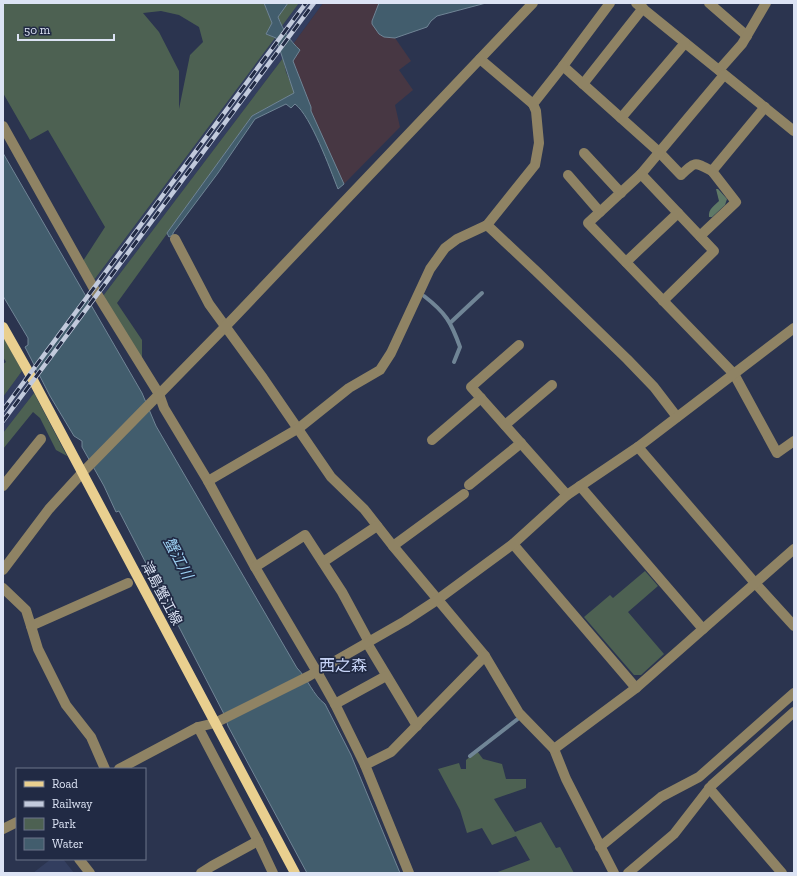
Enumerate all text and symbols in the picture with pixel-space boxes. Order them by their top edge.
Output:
scale bar [18,16,114,42]
text: 50 m [24,23,51,37]
water label: 蟹江川 [159,534,197,584]
street label: 津島蟹江線 [138,558,185,628]
district label: 西之森 [319,656,367,675]
legend [16,768,146,860]
text: Road [52,777,78,791]
text: Railway [52,797,93,811]
text: Park [52,817,77,831]
text: Water [52,837,84,851]

